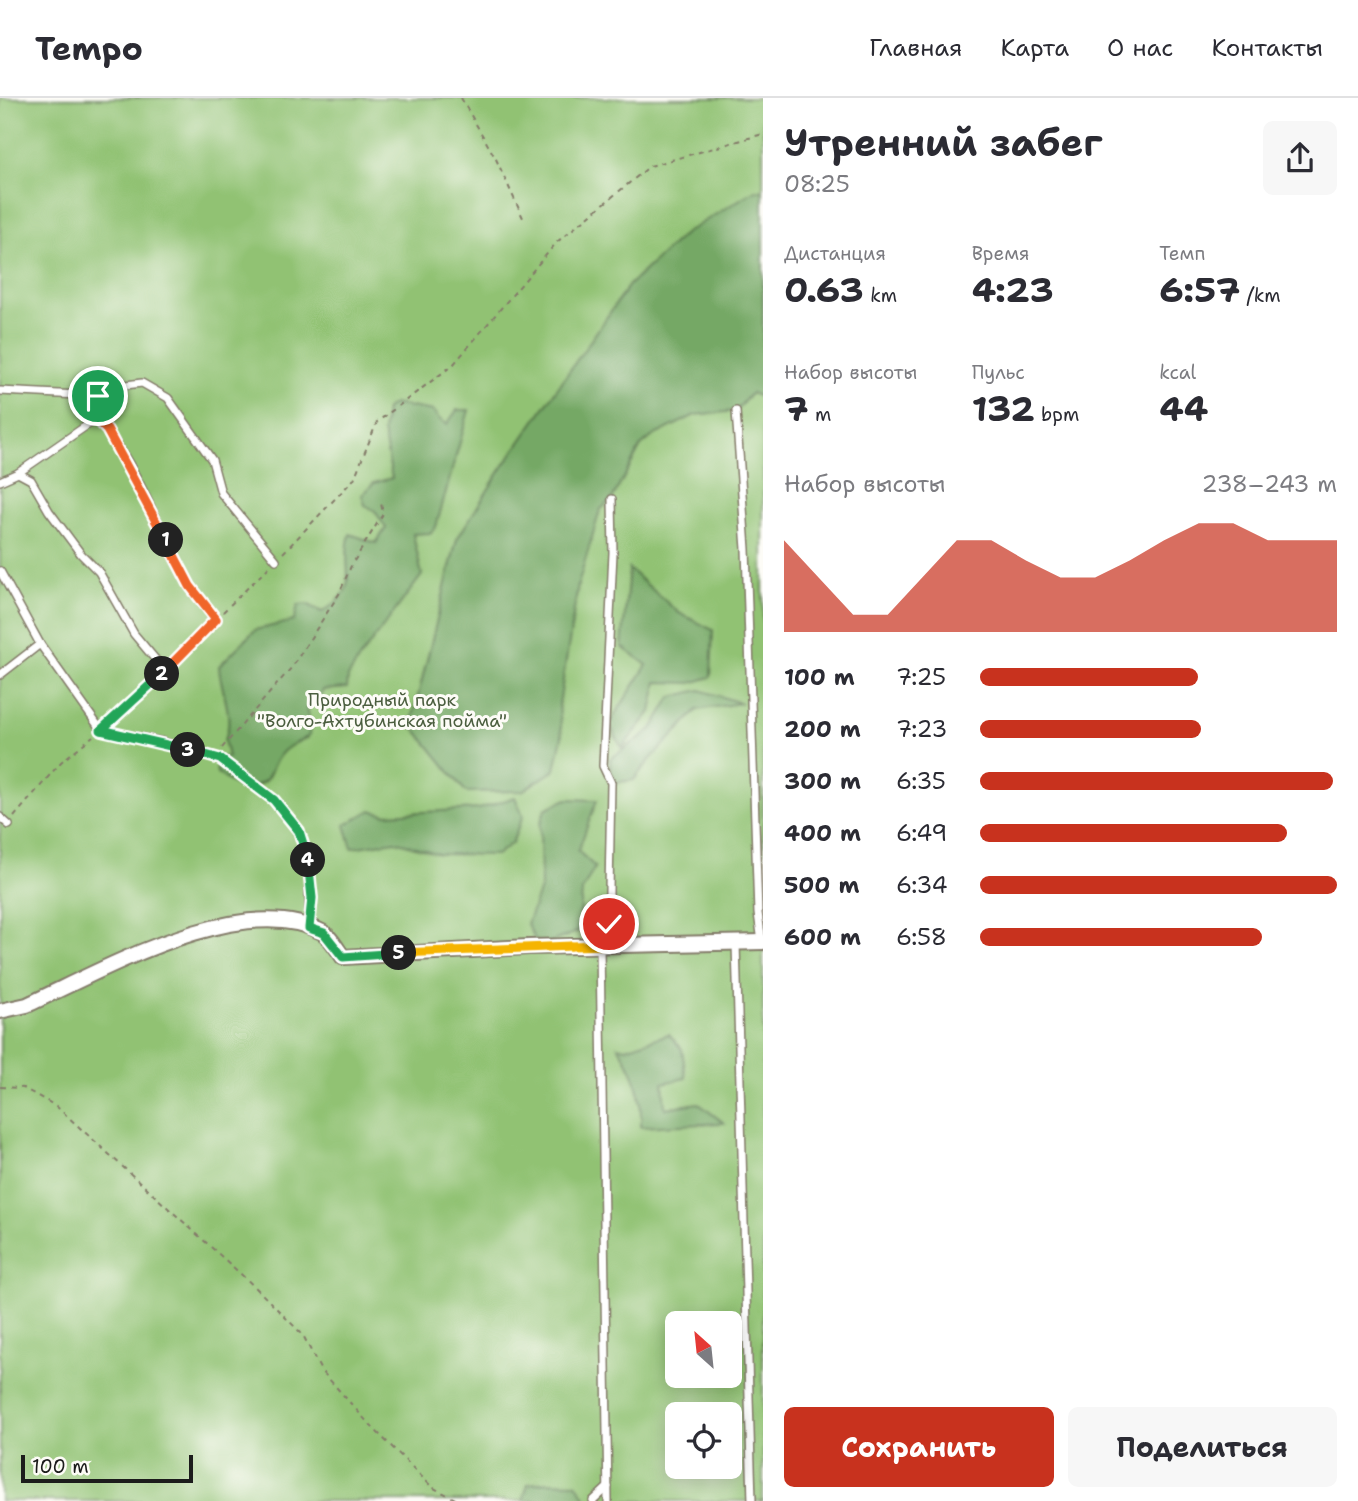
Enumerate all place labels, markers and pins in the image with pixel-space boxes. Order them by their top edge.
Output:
pin [68,366,128,426]
pin: 1 [148,522,184,558]
pin: 2 [144,656,180,692]
pin: 3 [170,732,206,768]
pin: 4 [290,842,326,878]
pin [579,894,639,954]
pin: 5 [382,936,416,970]

